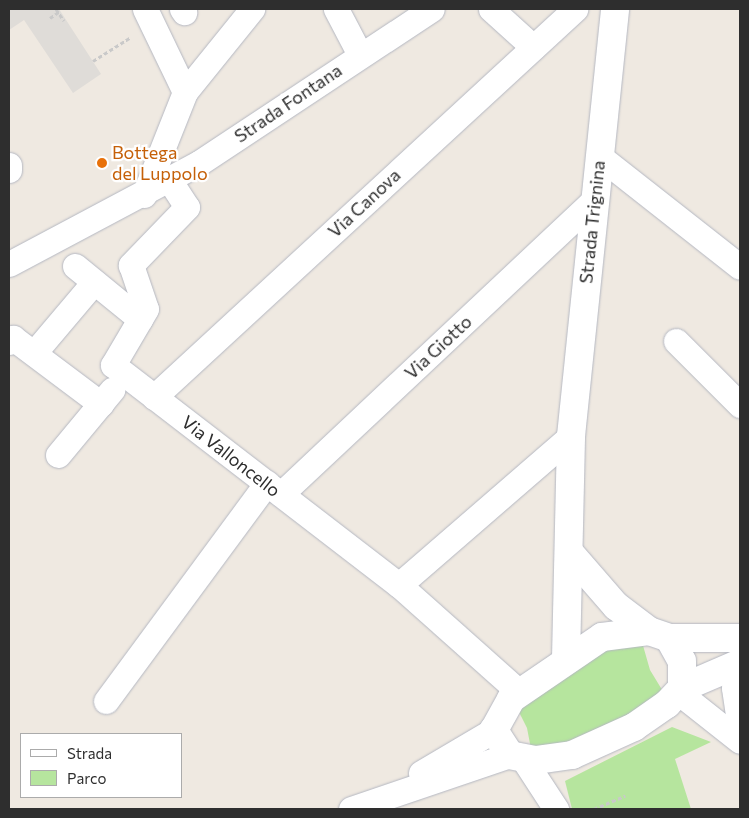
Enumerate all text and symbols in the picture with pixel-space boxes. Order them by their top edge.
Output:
street label: Strada Fontana [230,59,346,147]
place label: Bottega del Luppolo [112,142,208,184]
marker: Bottega del Luppolo [96,157,108,169]
street label: Strada Trignina [575,159,609,285]
street label: Via Canova [323,164,405,242]
street label: Via Giotto [400,311,476,383]
street label: Via Valloncello [177,411,285,501]
legend [20,733,182,798]
text: Strada [67,744,112,762]
text: Parco [67,769,106,787]

